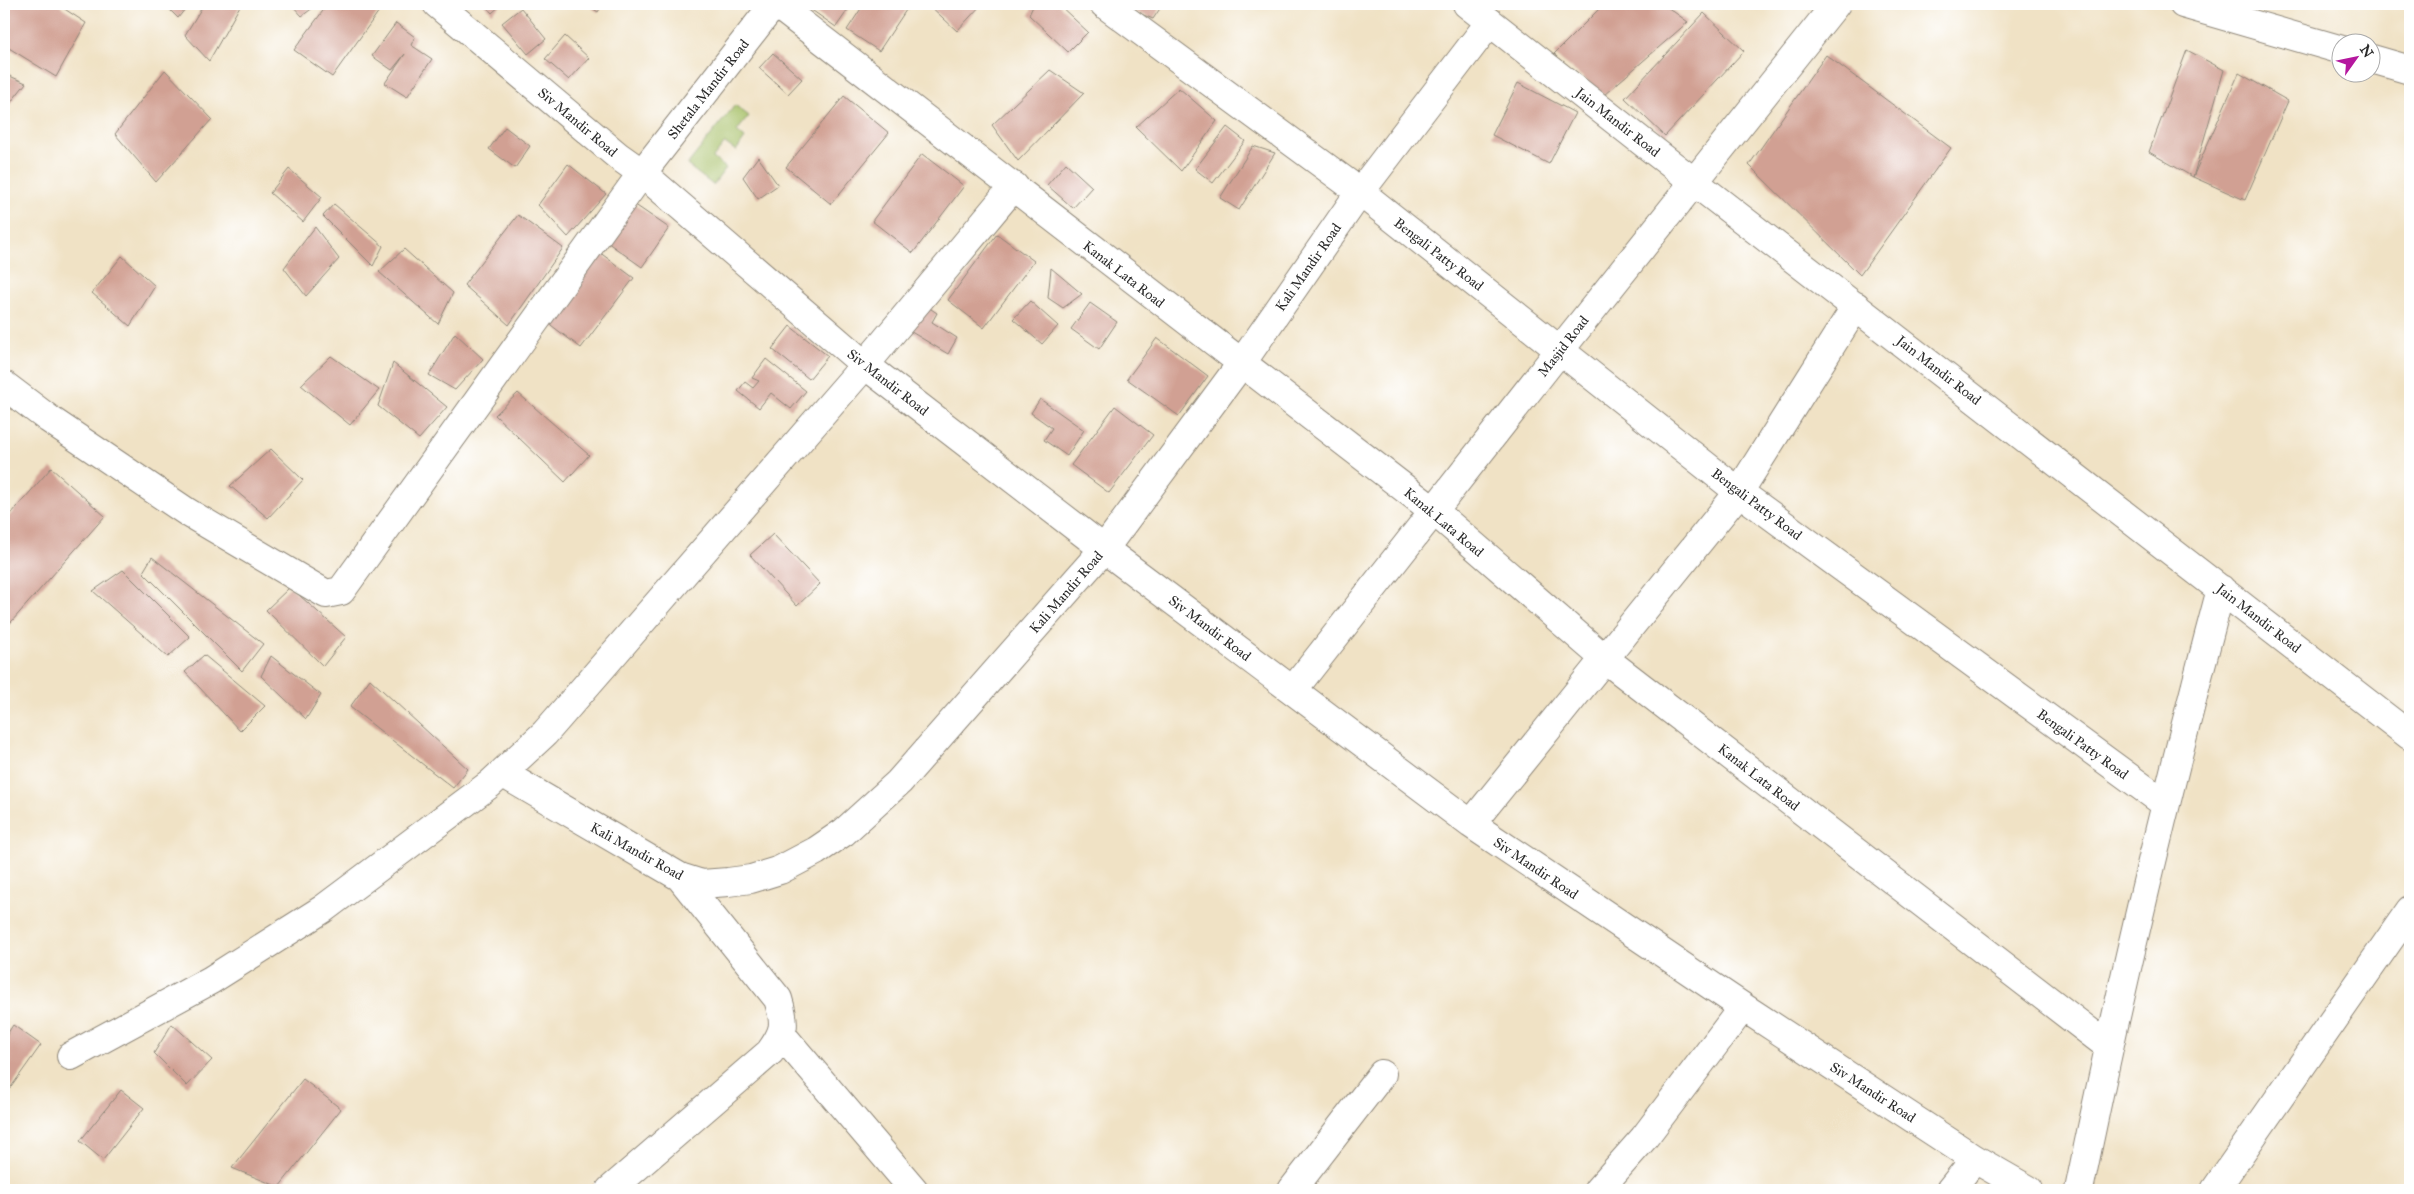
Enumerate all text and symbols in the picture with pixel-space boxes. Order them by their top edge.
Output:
north arrow [2332,32,2382,82]
street label: Shetala Mandir Road [664,36,753,143]
text: N [2356,42,2377,61]
street label: Jain Mandir Road [1570,83,1663,161]
street label: Siv Mandir Road [535,84,621,161]
street label: Bengali Patty Road [1391,214,1487,295]
street label: Kali Mandir Road [1272,220,1345,315]
street label: Kanak Lata Road [1080,237,1168,312]
street label: Masjid Road [1534,312,1592,380]
street label: Jain Mandir Road [1891,331,1984,409]
street label: Siv Mandir Road [844,345,932,419]
street label: Bengali Patty Road [1708,465,1805,544]
street label: Kanak Lata Road [1400,484,1487,561]
street label: Kali Mandir Road [1026,548,1107,637]
street label: Jain Mandir Road [2211,579,2304,657]
street label: Siv Mandir Road [1165,592,1254,665]
street label: Bengali Patty Road [2034,706,2132,783]
street label: Kanak Lata Road [1715,740,1803,815]
street label: Kali Mandir Road [587,819,686,884]
street label: Siv Mandir Road [1490,834,1581,903]
street label: Siv Mandir Road [1827,1058,1919,1126]

